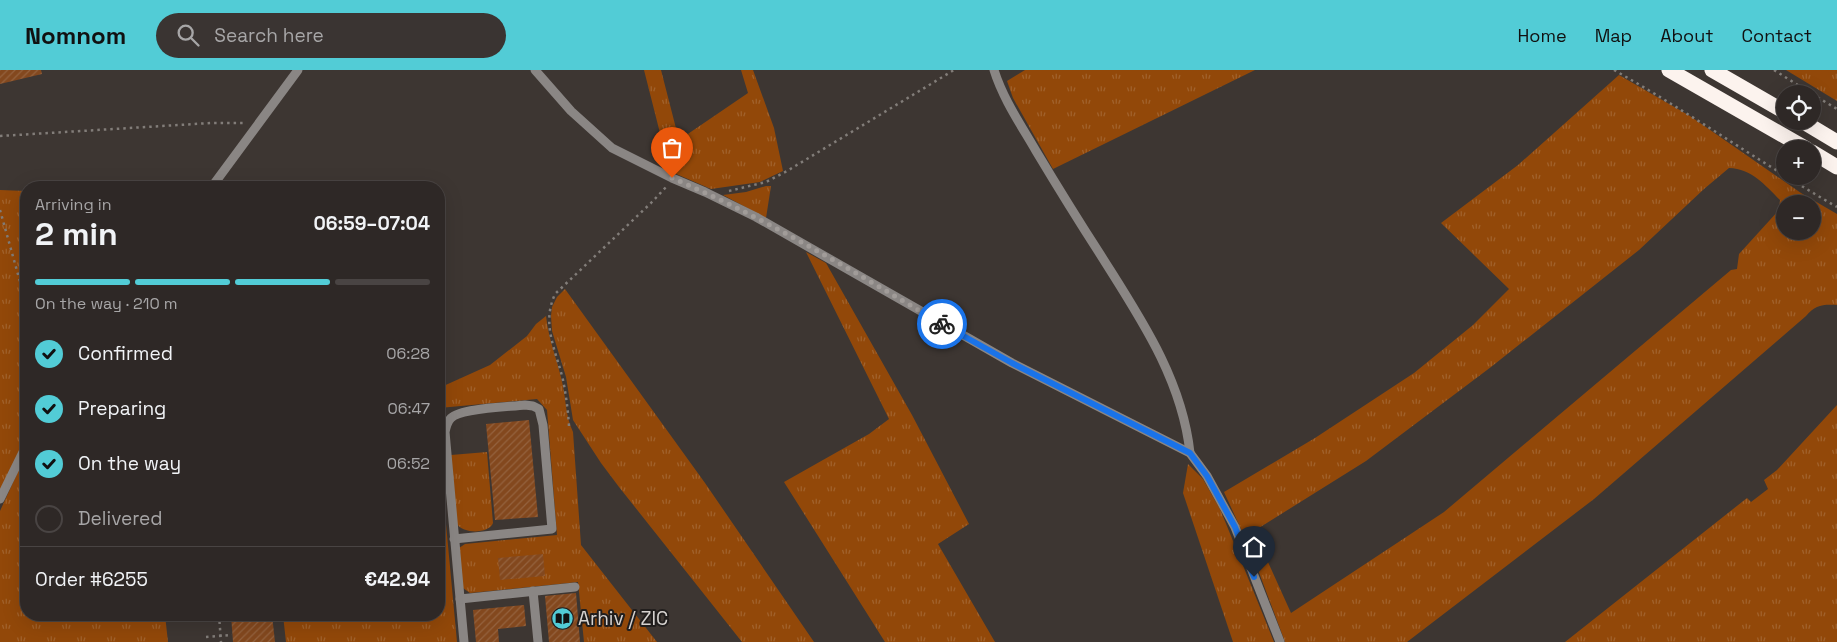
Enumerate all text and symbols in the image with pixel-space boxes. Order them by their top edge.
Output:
search box [156,13,506,58]
text: Nomnom [25,20,126,51]
icon: search [174,21,202,49]
text: Search here [214,23,324,48]
text: Home [1518,24,1567,47]
text: Map [1595,24,1632,47]
text: About [1660,24,1714,47]
text: Contact [1742,24,1812,47]
map controls [1776,85,1821,240]
button: locate [1776,85,1821,130]
pin [651,127,693,178]
icon: bag [658,134,686,162]
button: + [1776,140,1821,185]
text: Arriving in [35,194,112,215]
button: − [1776,195,1821,240]
text: 06:59–07:04 [314,211,430,236]
text: 2 min [35,214,118,254]
text: On the way · 210 m [35,293,178,314]
courier [917,299,967,349]
icon: bike [928,310,956,338]
icon: check [35,340,63,368]
text: Confirmed [78,341,173,366]
text: 06:28 [386,343,430,364]
icon: check [35,395,63,423]
text: Preparing [78,396,166,421]
text: 06:47 [387,398,430,419]
icon: check [35,450,63,478]
text: On the way [78,451,181,476]
text: 06:52 [387,453,430,474]
text: Delivered [78,506,163,531]
pin [1233,526,1275,577]
icon: home [1240,533,1268,561]
text: Order #6255 [35,567,148,592]
text: €42.94 [364,567,430,592]
library icon: Arhiv / ZIC [550,606,574,630]
place label: Arhiv / ZIC [578,606,668,631]

